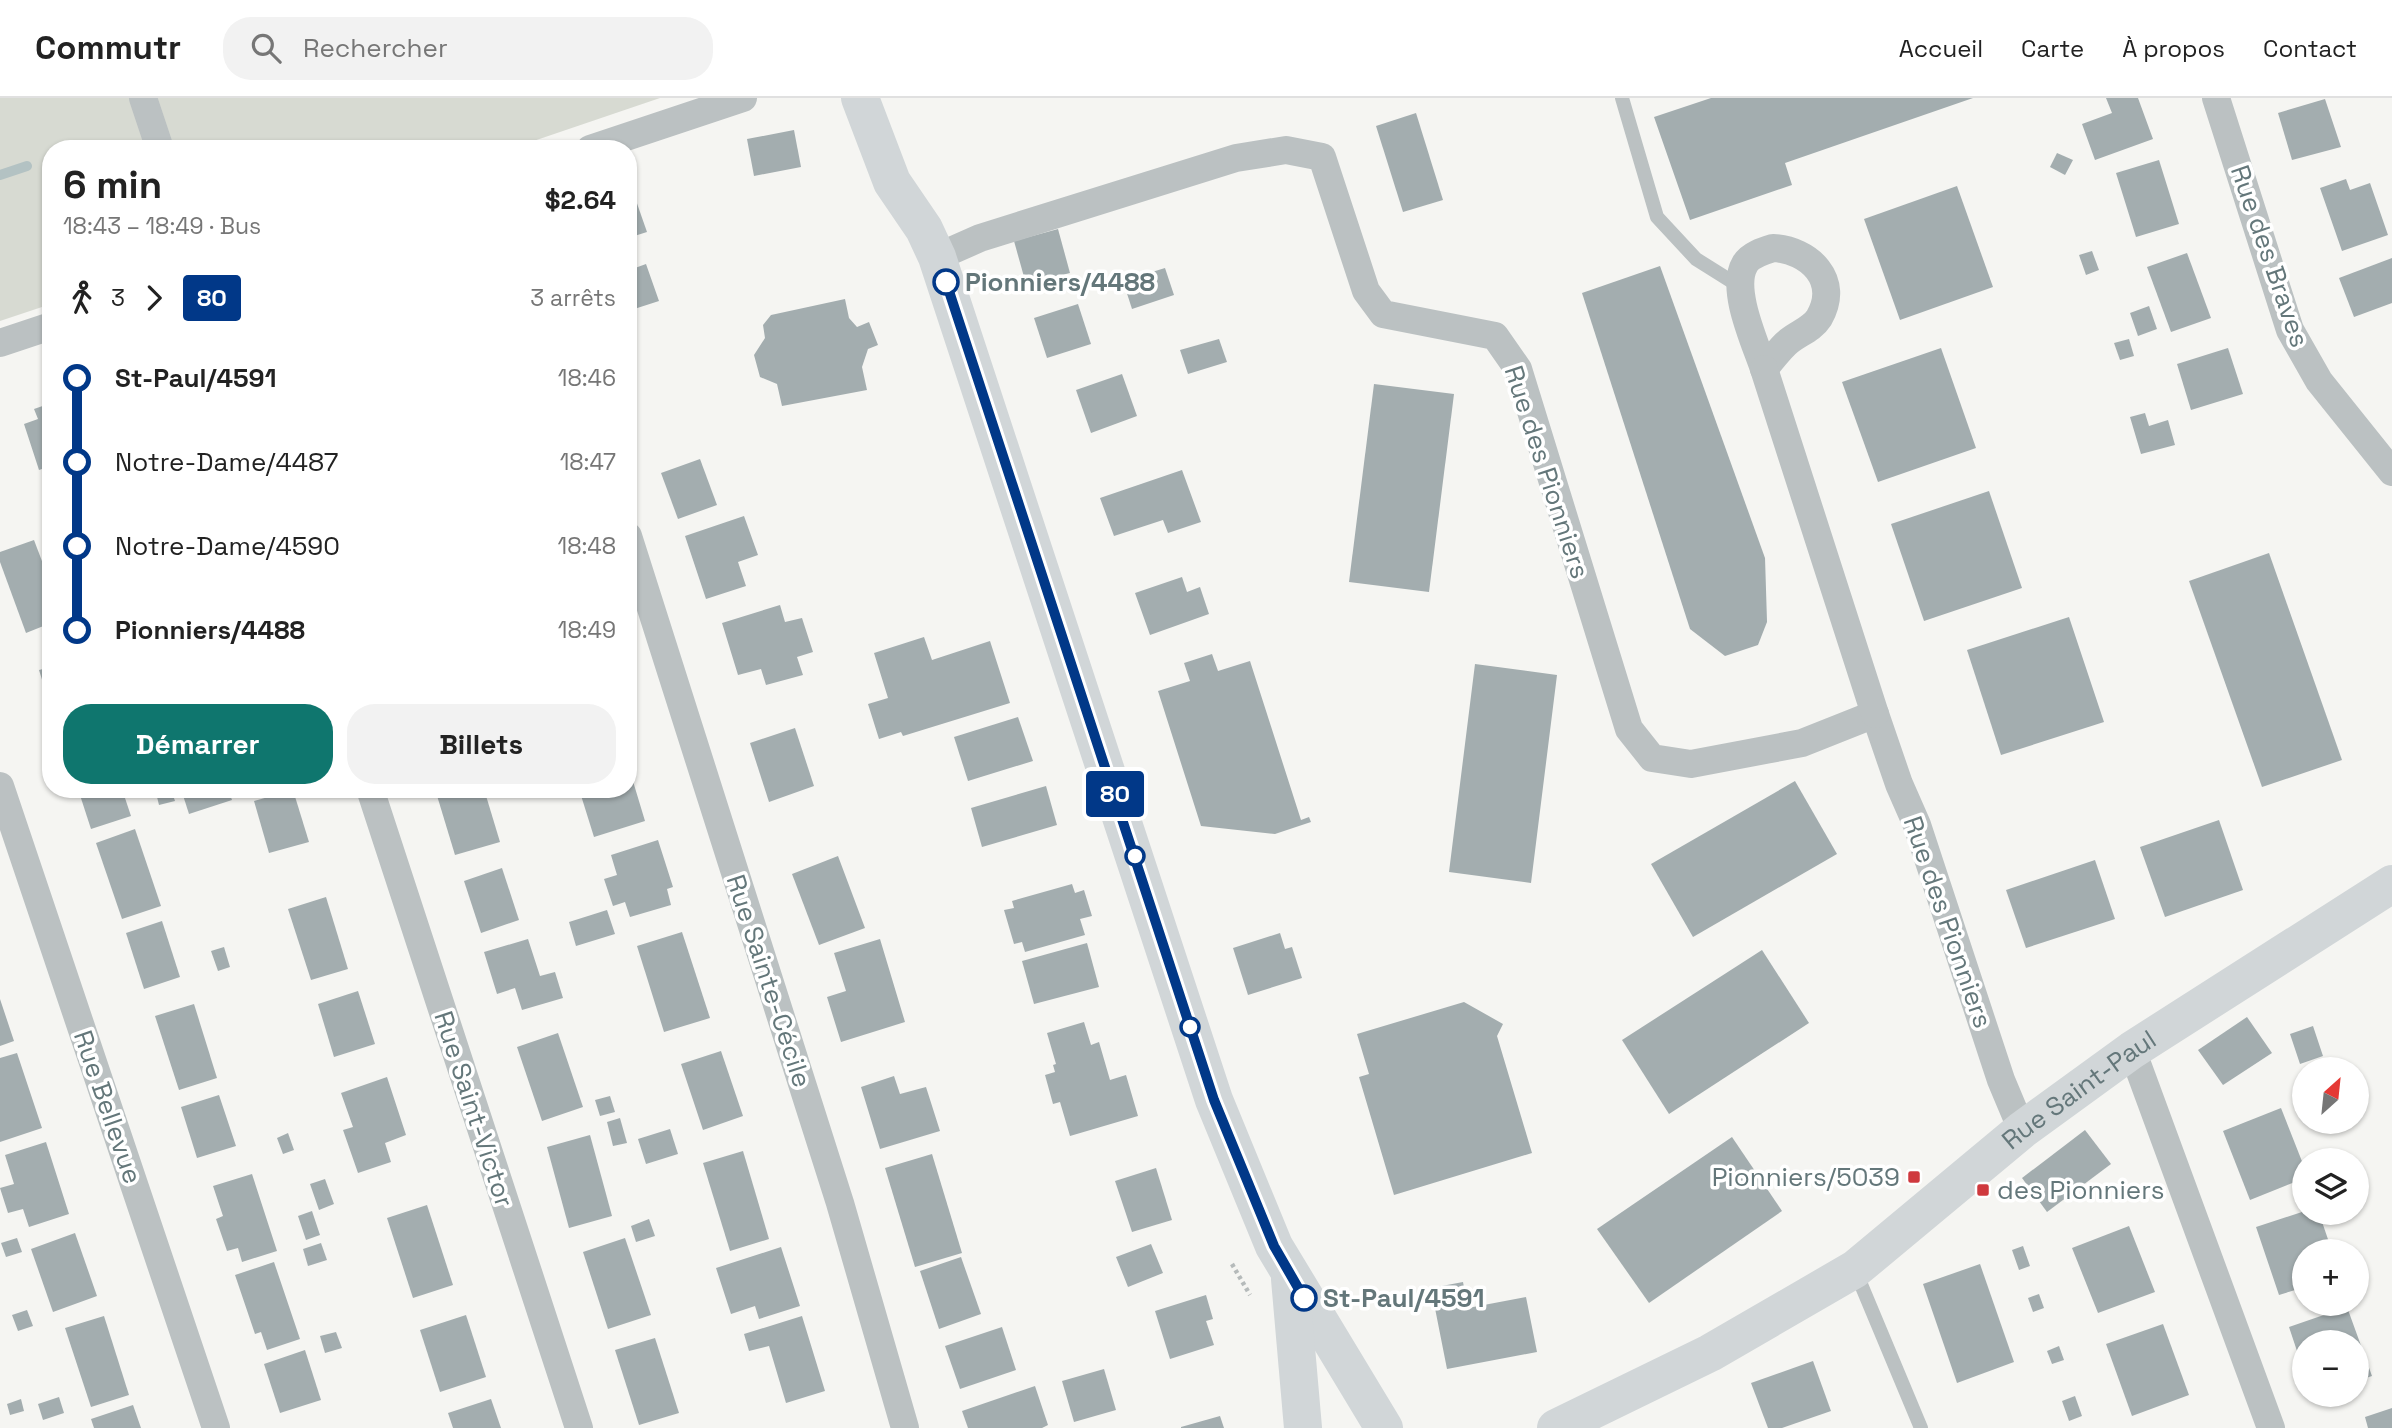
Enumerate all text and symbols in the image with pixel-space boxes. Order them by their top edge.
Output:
search box [223,17,713,80]
text: Commutr [35,27,181,69]
icon: search [247,29,285,67]
text: Rechercher [303,31,448,65]
text: Accueil [1899,33,1983,64]
text: Carte [2021,33,2084,64]
text: À propos [2122,33,2225,64]
text: Contact [2263,33,2357,64]
text: 6 min [63,161,162,209]
street label: Rue des Braves [2223,161,2317,351]
text: $2.64 [545,183,616,217]
text: 18:43 – 18:49 · Bus [63,211,261,241]
place label: Pionniers/4488 [965,265,1155,299]
marker: Pionniers/4488 [933,269,959,295]
icon: walk [63,279,101,317]
icon: forward [135,279,173,317]
text: 80 [197,282,227,313]
text: 3 [111,283,125,313]
text: 3 arrêts [530,283,616,313]
text: St-Paul/4591 [115,361,276,395]
street label: Rue des Pionniers [1497,361,1597,583]
text: 18:46 [558,363,616,393]
text: Notre-Dame/4487 [115,445,339,479]
text: 18:47 [560,447,616,477]
text: Notre-Dame/4590 [115,529,340,563]
text: 18:48 [558,531,616,561]
text: Pionniers/4488 [115,613,305,647]
text: 18:49 [558,615,616,645]
button: Démarrer [63,704,333,784]
button: Billets [347,704,616,784]
line badge: 80 [1084,771,1146,817]
text: 80 [1100,778,1130,809]
street label: Rue des Pionniers [1896,812,2000,1032]
unlabelled marker [1125,846,1145,866]
street label: Rue Sainte-Cécile [719,870,819,1092]
street label: Rue Saint-Victor [426,1007,522,1211]
unlabelled marker [1180,1017,1200,1037]
street label: Rue Saint-Paul [1995,1022,2162,1157]
street label: Rue Bellevue [66,1026,150,1188]
north arrow [2292,1057,2370,1134]
map controls [2292,1057,2369,1407]
button: layers [2292,1148,2369,1225]
place label: Pionniers/5039 [1712,1160,1900,1194]
marker: Pionniers/5039 [1906,1169,1922,1185]
place label: des Pionniers [1997,1173,2164,1207]
marker: des Pionniers [1975,1182,1991,1198]
button: + [2292,1239,2369,1316]
place label: St-Paul/4591 [1323,1281,1484,1315]
marker: St-Paul/4591 [1291,1285,1317,1311]
button: − [2292,1330,2369,1407]

